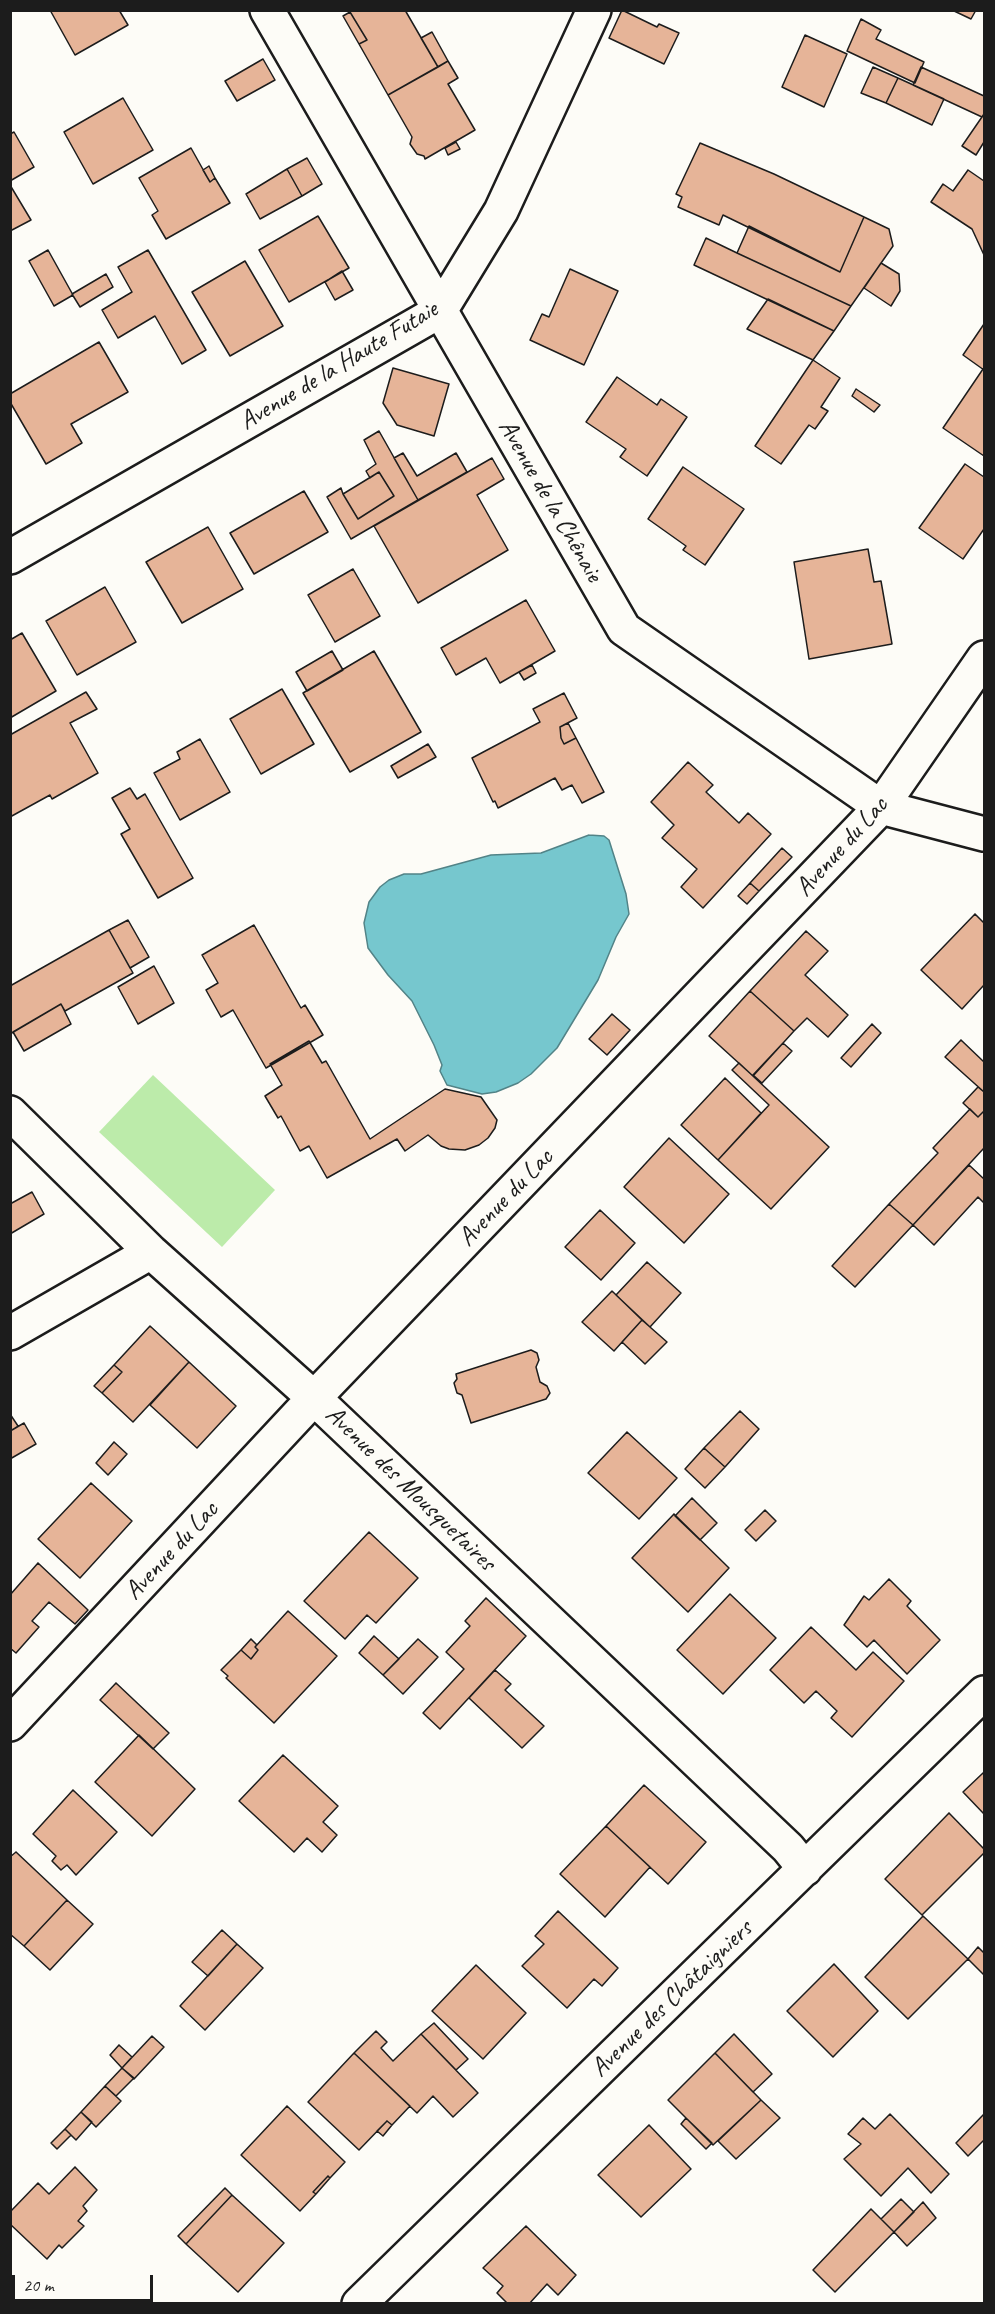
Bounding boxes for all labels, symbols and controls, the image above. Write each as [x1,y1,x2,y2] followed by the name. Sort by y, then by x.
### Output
[234,295,444,437] street label: Avenue de la Haute Futaie
[491,414,609,588] street label: Avenue de la Chênaie
[789,791,895,903] street label: Avenue du Lac
[452,1143,560,1253] street label: Avenue du Lac
[318,1400,502,1578] street label: Avenue des Mousquetaires
[118,1495,226,1607] street label: Avenue du Lac
[585,1914,759,2084] street label: Avenue des Châtaigniers
[15,2263,156,2301] scale bar
[23,2274,54,2296] text: 20 m

